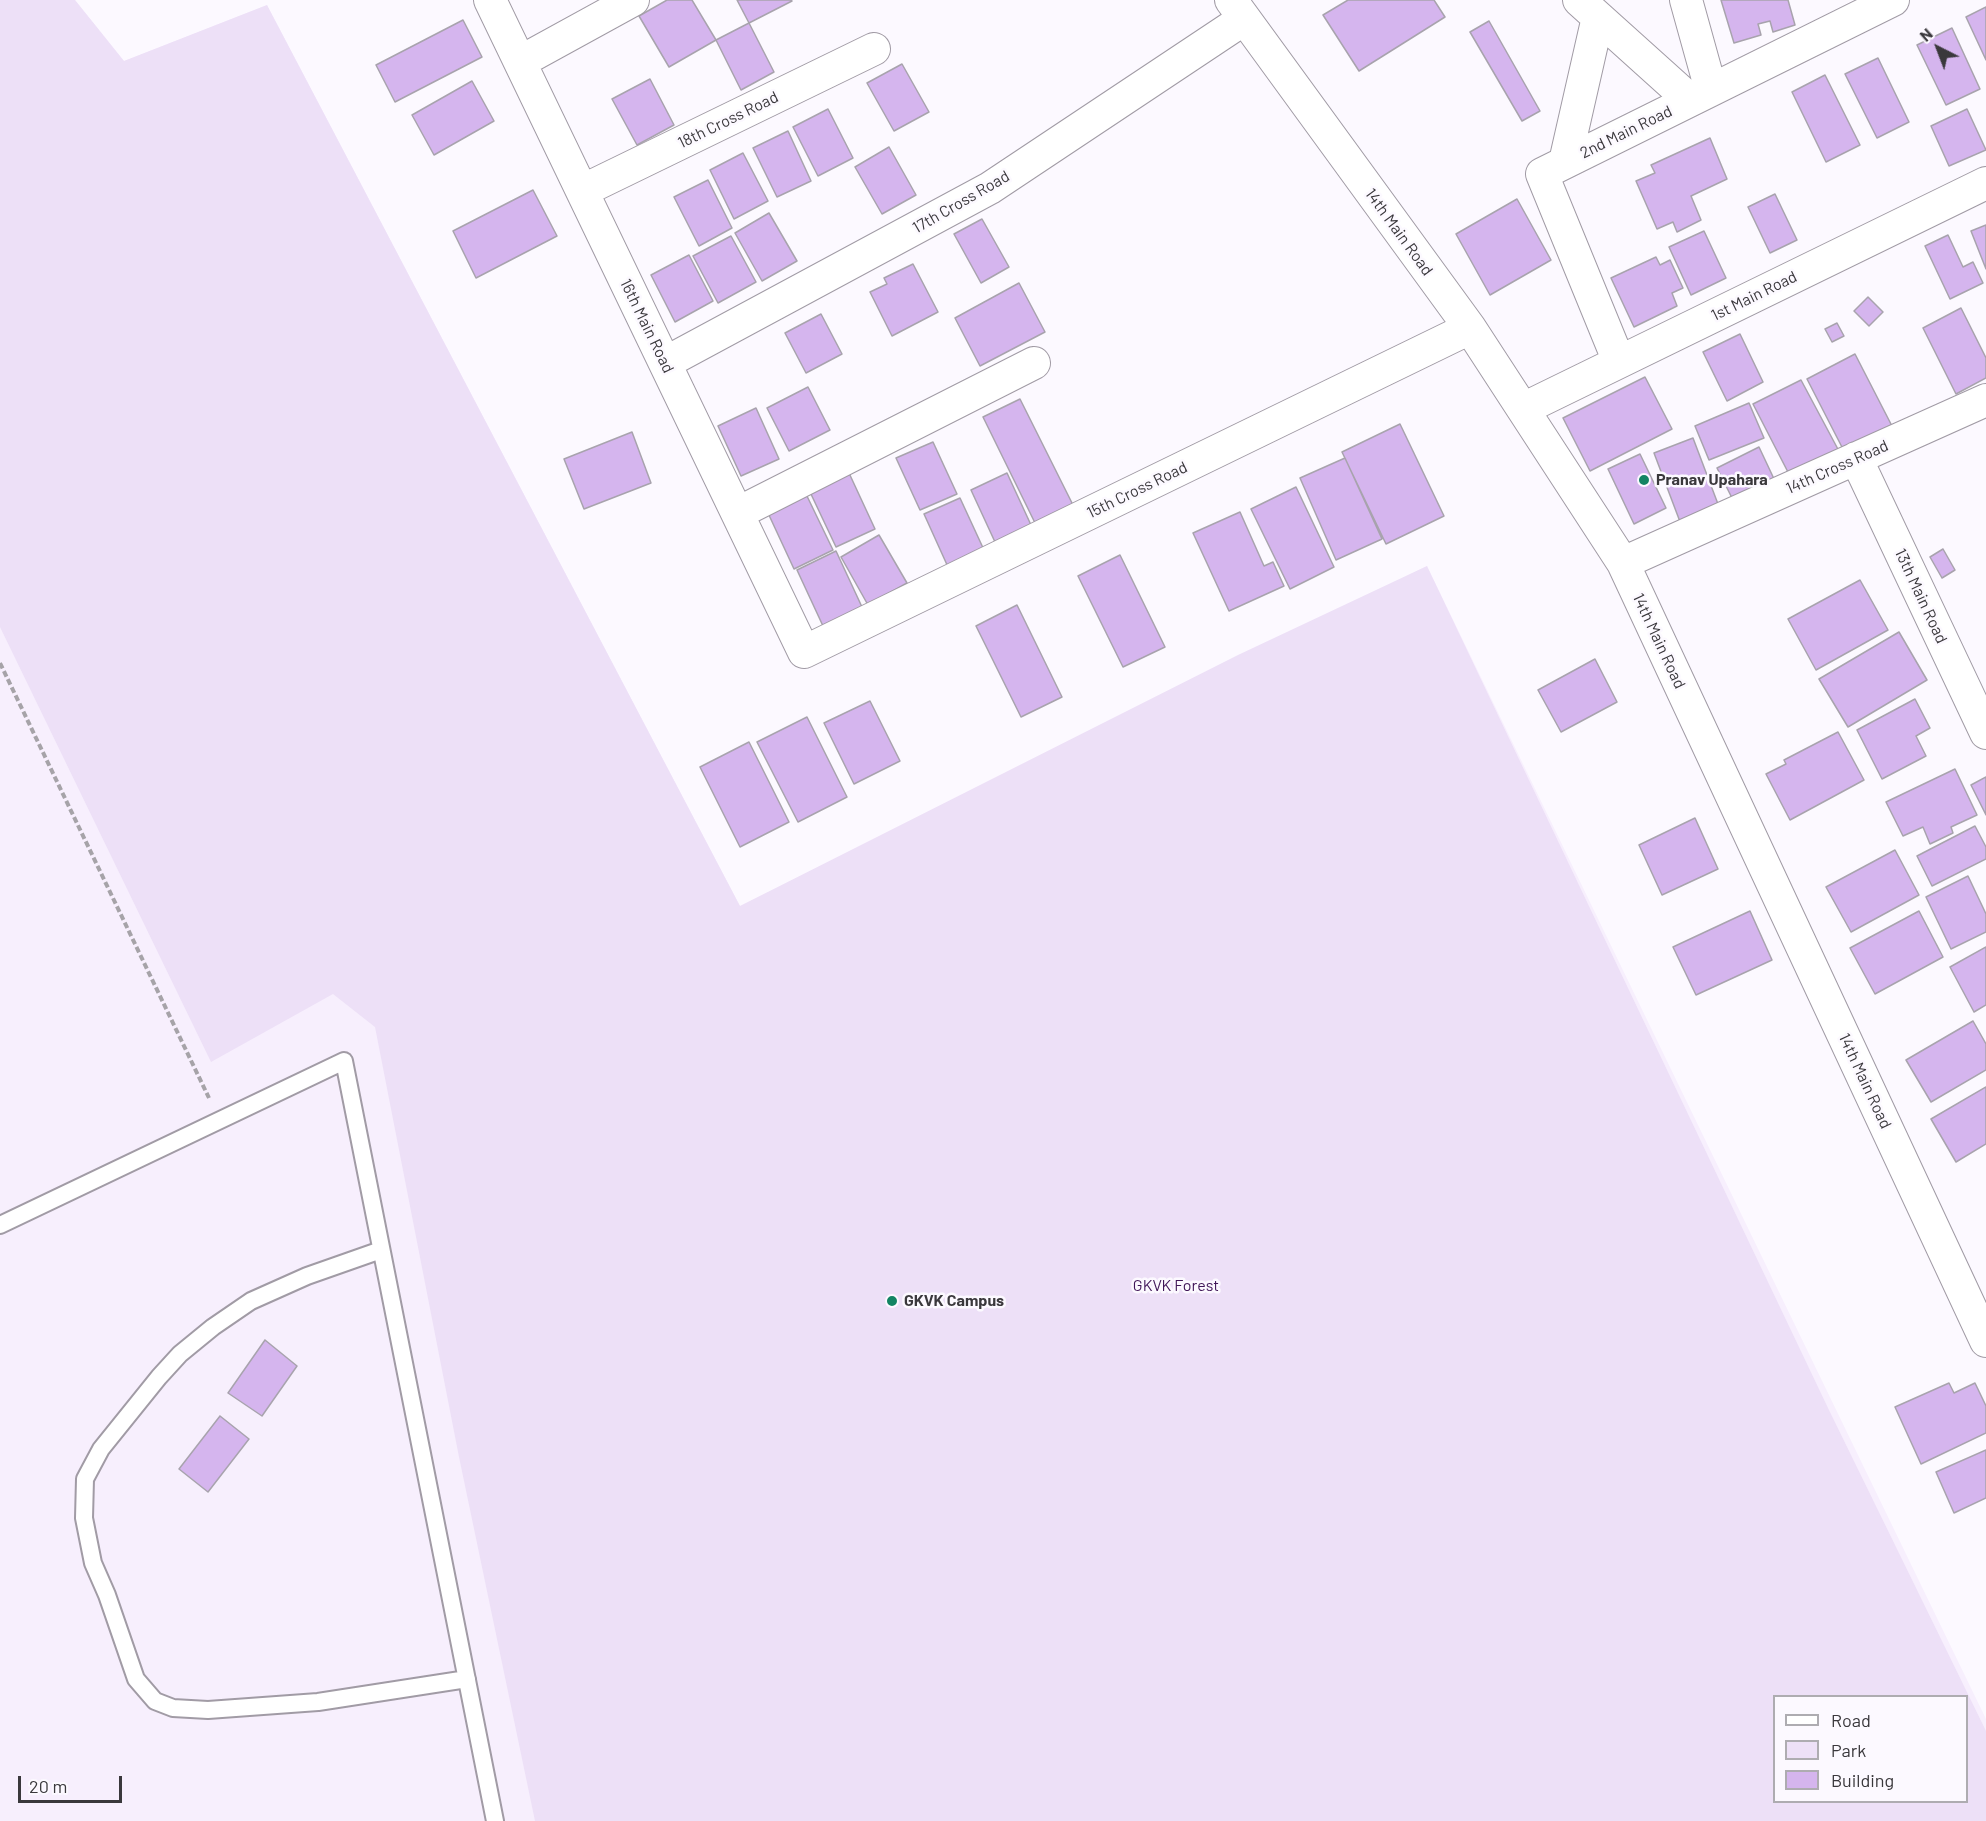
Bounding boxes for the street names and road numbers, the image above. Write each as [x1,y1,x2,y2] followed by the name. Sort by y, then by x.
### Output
[675,87,781,153] street label: 18th Cross Road
[1577,101,1675,163] street label: 2nd Main Road
[909,167,1013,237] street label: 17th Cross Road
[1361,185,1437,279] street label: 14th Main Road
[1708,267,1800,325] street label: 1st Main Road
[616,276,678,376] street label: 16th Main Road
[1783,436,1891,498] street label: 14th Cross Road
[1084,457,1190,523] street label: 15th Cross Road
[1891,546,1951,646] street label: 13th Main Road
[1629,590,1689,692] street label: 14th Main Road
[1835,1030,1895,1132] street label: 14th Main Road

